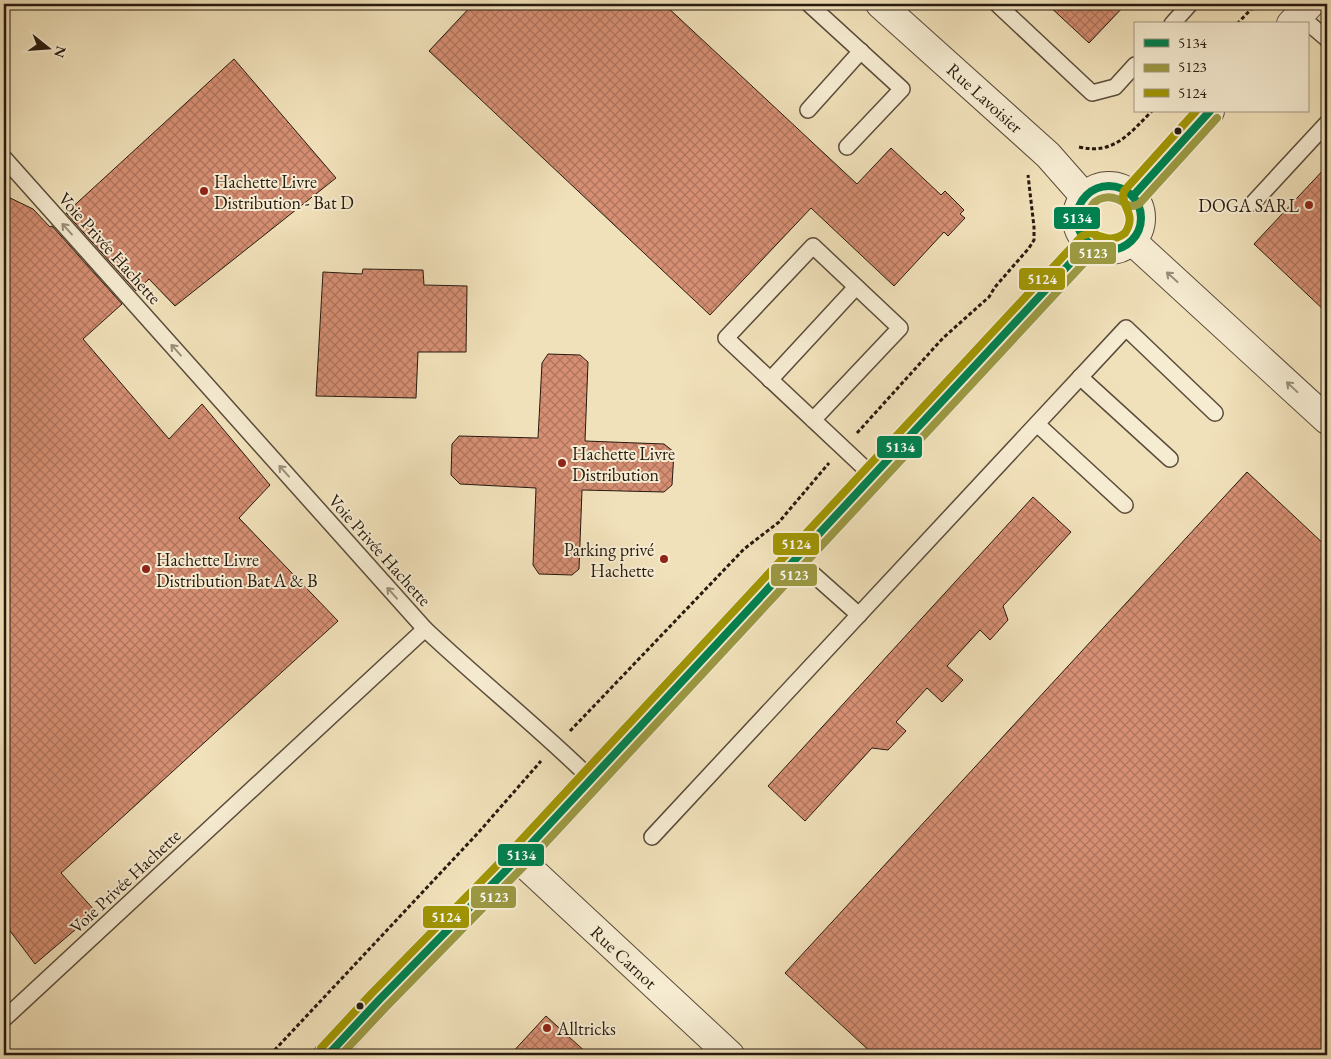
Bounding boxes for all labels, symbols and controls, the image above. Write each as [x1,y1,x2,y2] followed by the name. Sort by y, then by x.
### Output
[22,22,72,72] north arrow
[1134,22,1308,112] legend
[1178,33,1208,52] text: 5134
[50,44,71,60] text: N
[1178,57,1207,76] text: 5123
[942,58,1028,138] street label: Rue Lavoisier
[1178,83,1208,102] text: 5124
[1173,126,1183,136] unlabelled marker
[214,170,354,214] place label: Hachette Livre Distribution - Bat D
[198,185,210,197] marker: Hachette Livre Distribution - Bat D
[54,187,166,309] street label: Voie Privée Hachette
[1198,194,1299,217] place label: DOGA SARL
[1303,199,1315,211] marker: DOGA SARL
[1053,206,1101,230] line badge: 5134
[1062,209,1092,227] text: 5134
[61,223,73,236] one-way arrow
[1069,241,1117,265] line badge: 5123
[1078,244,1108,262] text: 5123
[1018,267,1066,291] line badge: 5124
[1027,270,1057,288] text: 5124
[1166,271,1179,283] one-way arrow
[170,344,181,357] one-way arrow
[1285,381,1298,393] one-way arrow
[876,435,923,459] line badge: 5134
[885,438,915,456] text: 5134
[572,442,675,486] place label: Hachette Livre Distribution
[556,457,568,469] marker: Hachette Livre Distribution
[278,465,290,478] one-way arrow
[324,489,436,611] street label: Voie Privée Hachette
[772,532,820,556] line badge: 5124
[781,535,811,553] text: 5124
[564,538,654,582] place label: Parking privé Hachette
[156,548,318,592] place label: Hachette Livre Distribution Bat A & B
[658,553,670,565] marker: Parking privé Hachette
[140,563,152,575] marker: Hachette Livre Distribution Bat A & B
[770,563,818,587] line badge: 5123
[779,566,809,584] text: 5123
[387,586,398,599] one-way arrow
[65,824,185,938] street label: Voie Privée Hachette
[497,843,545,867] line badge: 5134
[506,846,536,864] text: 5134
[470,885,517,909] line badge: 5123
[479,888,509,906] text: 5123
[422,905,470,929] line badge: 5124
[431,908,461,926] text: 5124
[586,920,662,994] street label: Rue Carnot
[355,1001,365,1011] unlabelled marker
[556,1017,616,1040] place label: Alltricks
[541,1022,553,1034] marker: Alltricks

